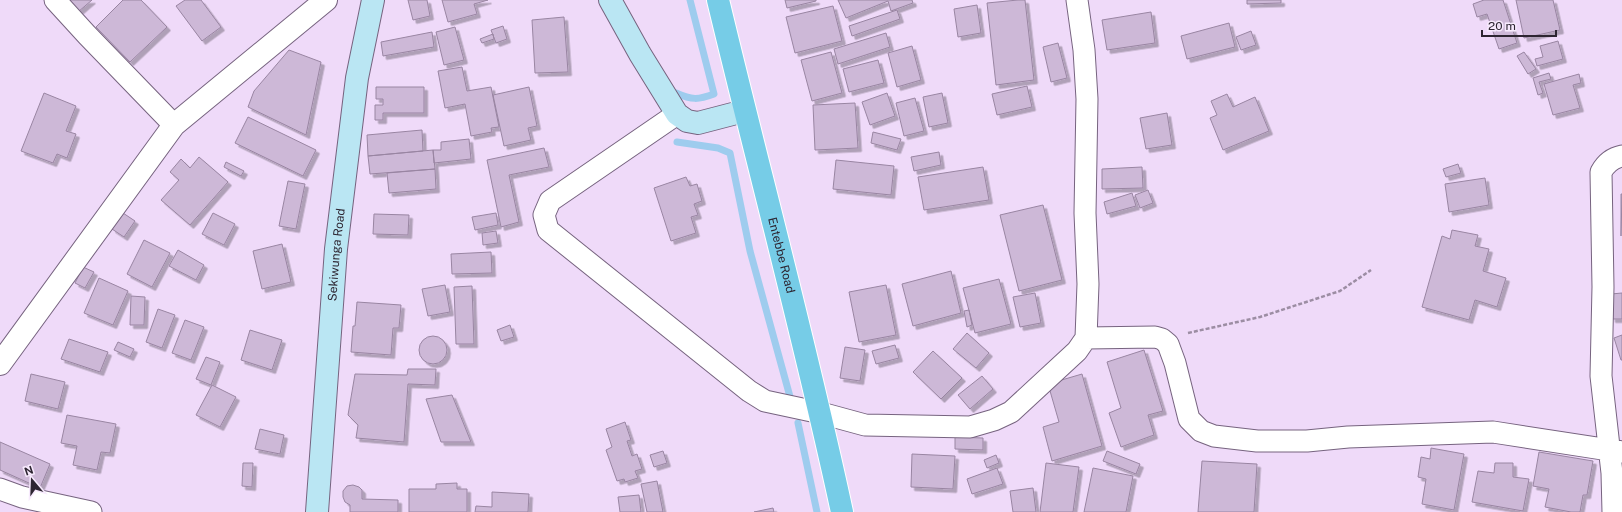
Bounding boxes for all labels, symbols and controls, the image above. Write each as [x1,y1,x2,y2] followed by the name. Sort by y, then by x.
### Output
[1482,12,1556,38] scale bar
[1488,19,1516,33] text: 20 m
[325,208,348,302] street label: Sekiwunga Road
[765,216,798,295] street label: Entebbe Road
[12,460,52,500] north arrow
[23,463,35,478] text: N

